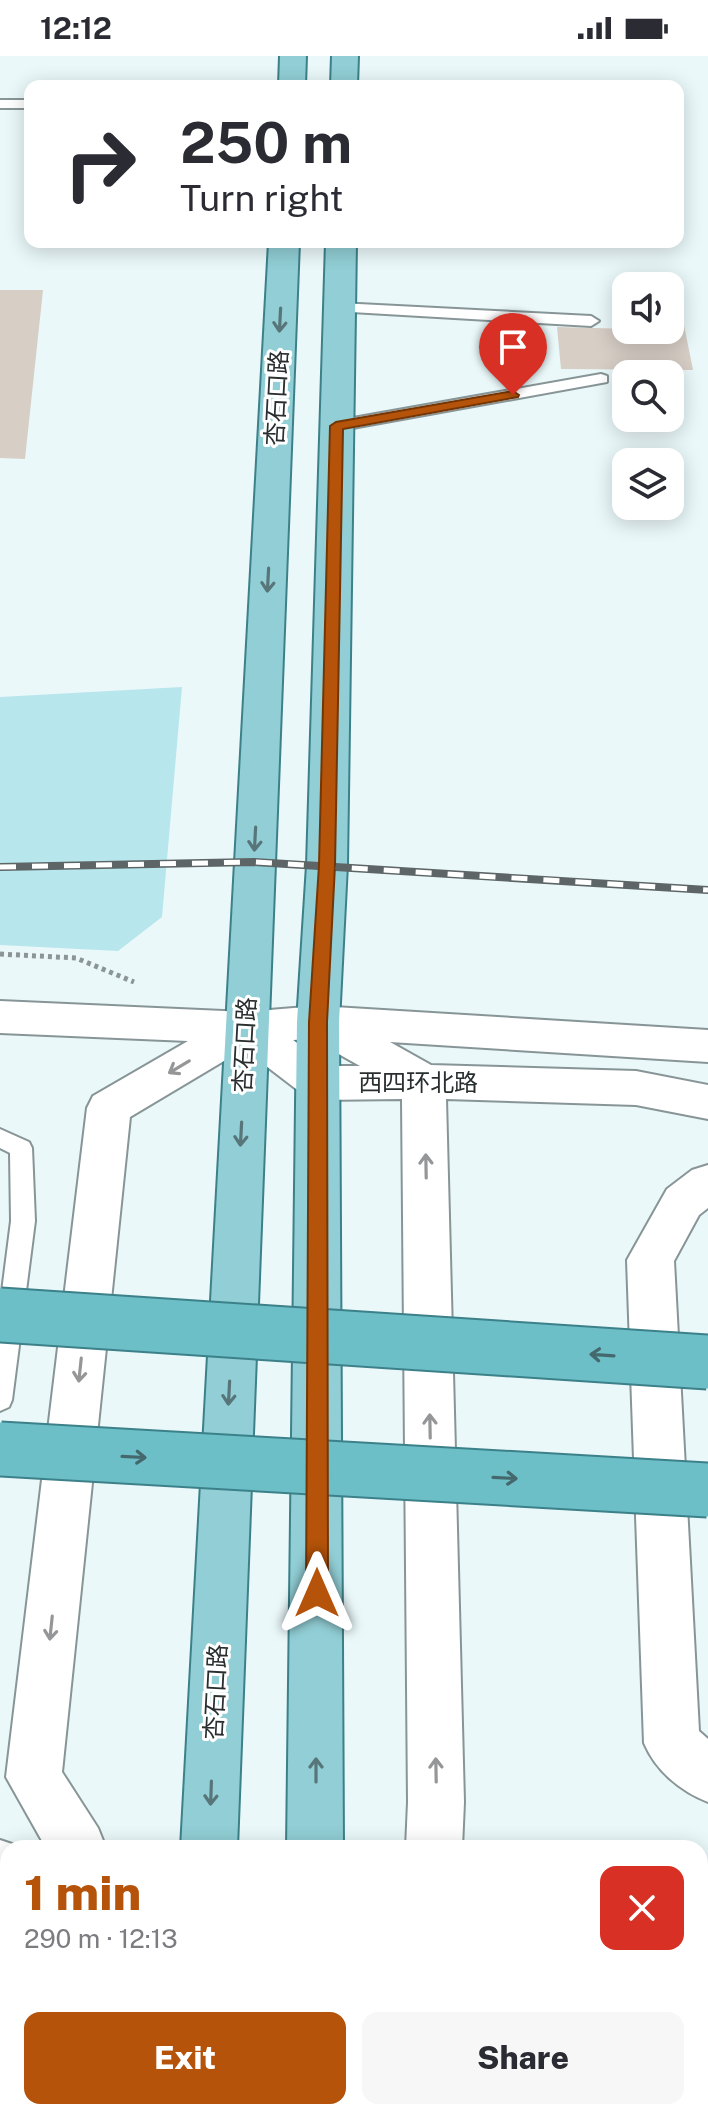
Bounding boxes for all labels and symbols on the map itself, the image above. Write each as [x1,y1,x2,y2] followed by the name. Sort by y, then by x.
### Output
[273,306,288,333] one-way arrow
[479,313,547,395] pin
[260,349,292,447] street label: 杏石口路
[260,566,275,593] one-way arrow
[247,825,262,852] one-way arrow
[228,996,260,1094] street label: 杏石口路
[168,1059,191,1075] one-way arrow
[358,1068,478,1096] street label: 西四环北路
[234,1120,249,1147] one-way arrow
[418,1153,434,1180] one-way arrow
[589,1347,616,1362] one-way arrow
[72,1357,87,1382] one-way arrow
[222,1379,237,1406] one-way arrow
[422,1413,438,1440] one-way arrow
[120,1449,147,1464] one-way arrow
[491,1471,518,1486] one-way arrow
[275,1551,359,1635] position arrow
[44,1614,59,1641] one-way arrow
[199,1643,231,1741] street label: 杏石口路
[308,1757,324,1784] one-way arrow
[428,1757,444,1784] one-way arrow
[204,1779,219,1806] one-way arrow

